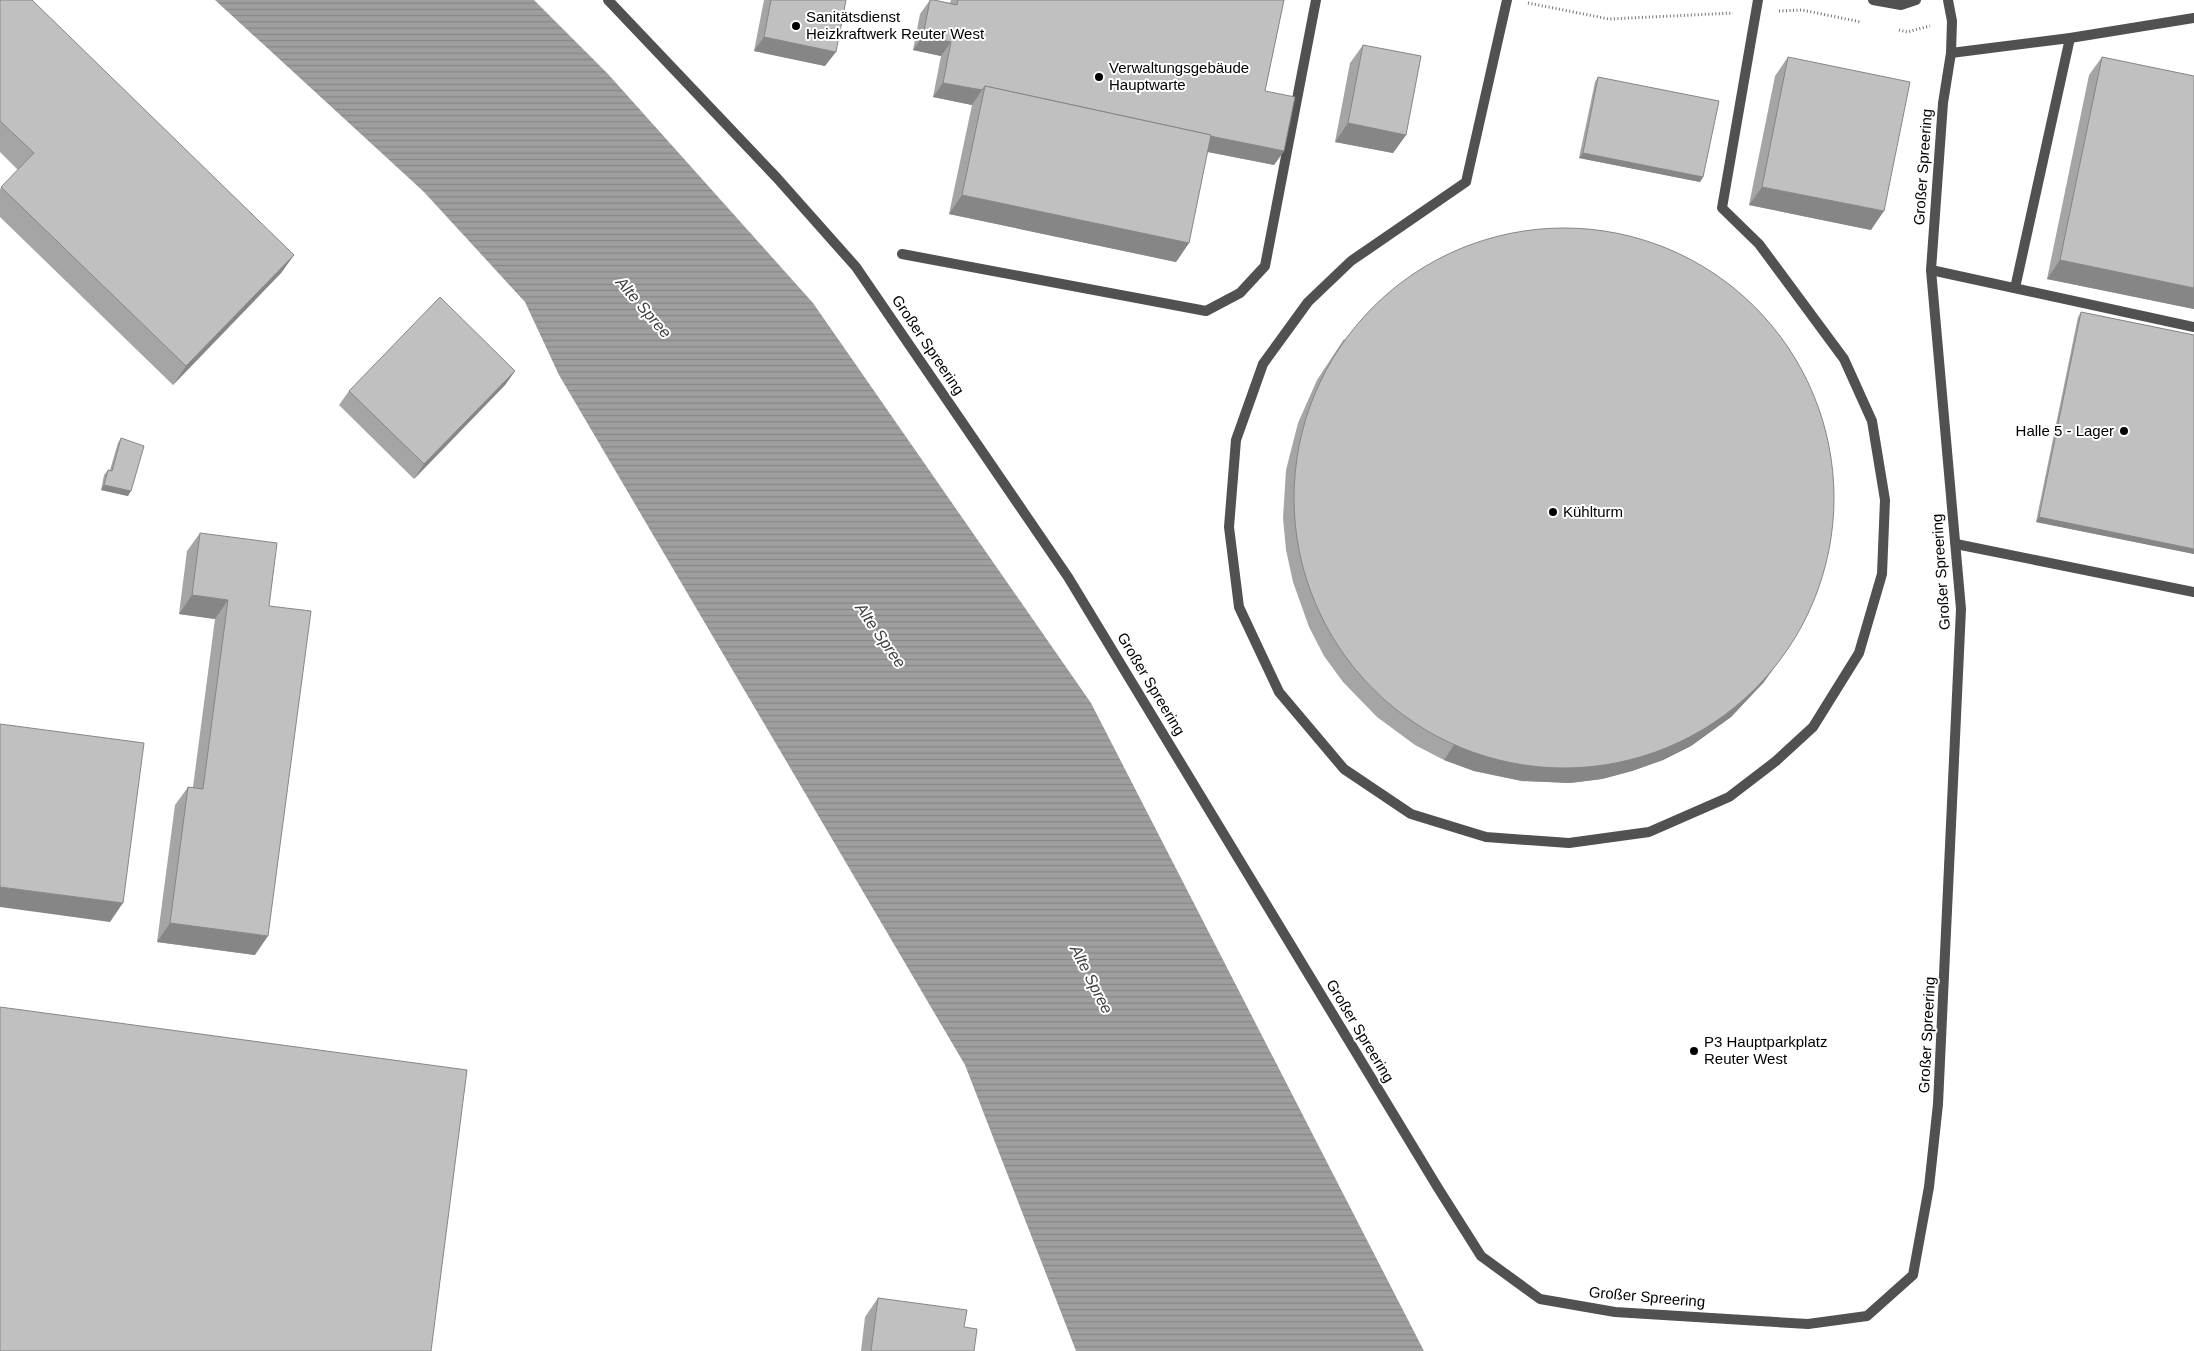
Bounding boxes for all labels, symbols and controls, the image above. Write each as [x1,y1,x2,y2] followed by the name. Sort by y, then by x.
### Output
[806,8,985,42] place label: Sanitätsdienst Heizkraftwerk Reuter West
[790,20,802,32] marker: Sanitätsdienst Heizkraftwerk Reuter West
[1109,59,1249,93] place label: Verwaltungsgebäude Hauptwarte
[1093,71,1105,83] marker: Verwaltungsgebäude Hauptwarte
[1910,108,1935,226] street label: Großer Spreering
[612,273,675,341] water label: Alte Spree
[889,292,968,398] street label: Großer Spreering
[2016,422,2114,439] place label: Halle 5 - Lager
[2118,425,2130,437] marker: Halle 5 - Lager
[1563,503,1623,520] place label: Kühlturm
[1547,506,1559,518] marker: Kühlturm
[1928,513,1953,631] street label: Großer Spreering
[852,599,909,671] water label: Alte Spree
[1114,629,1189,738] street label: Großer Spreering
[1067,941,1116,1016] water label: Alte Spree
[1323,976,1398,1085] street label: Großer Spreering
[1915,976,1938,1094] street label: Großer Spreering
[1704,1033,1827,1067] place label: P3 Hauptparkplatz Reuter West
[1688,1045,1700,1057] marker: P3 Hauptparkplatz Reuter West
[1588,1283,1706,1310] street label: Großer Spreering

